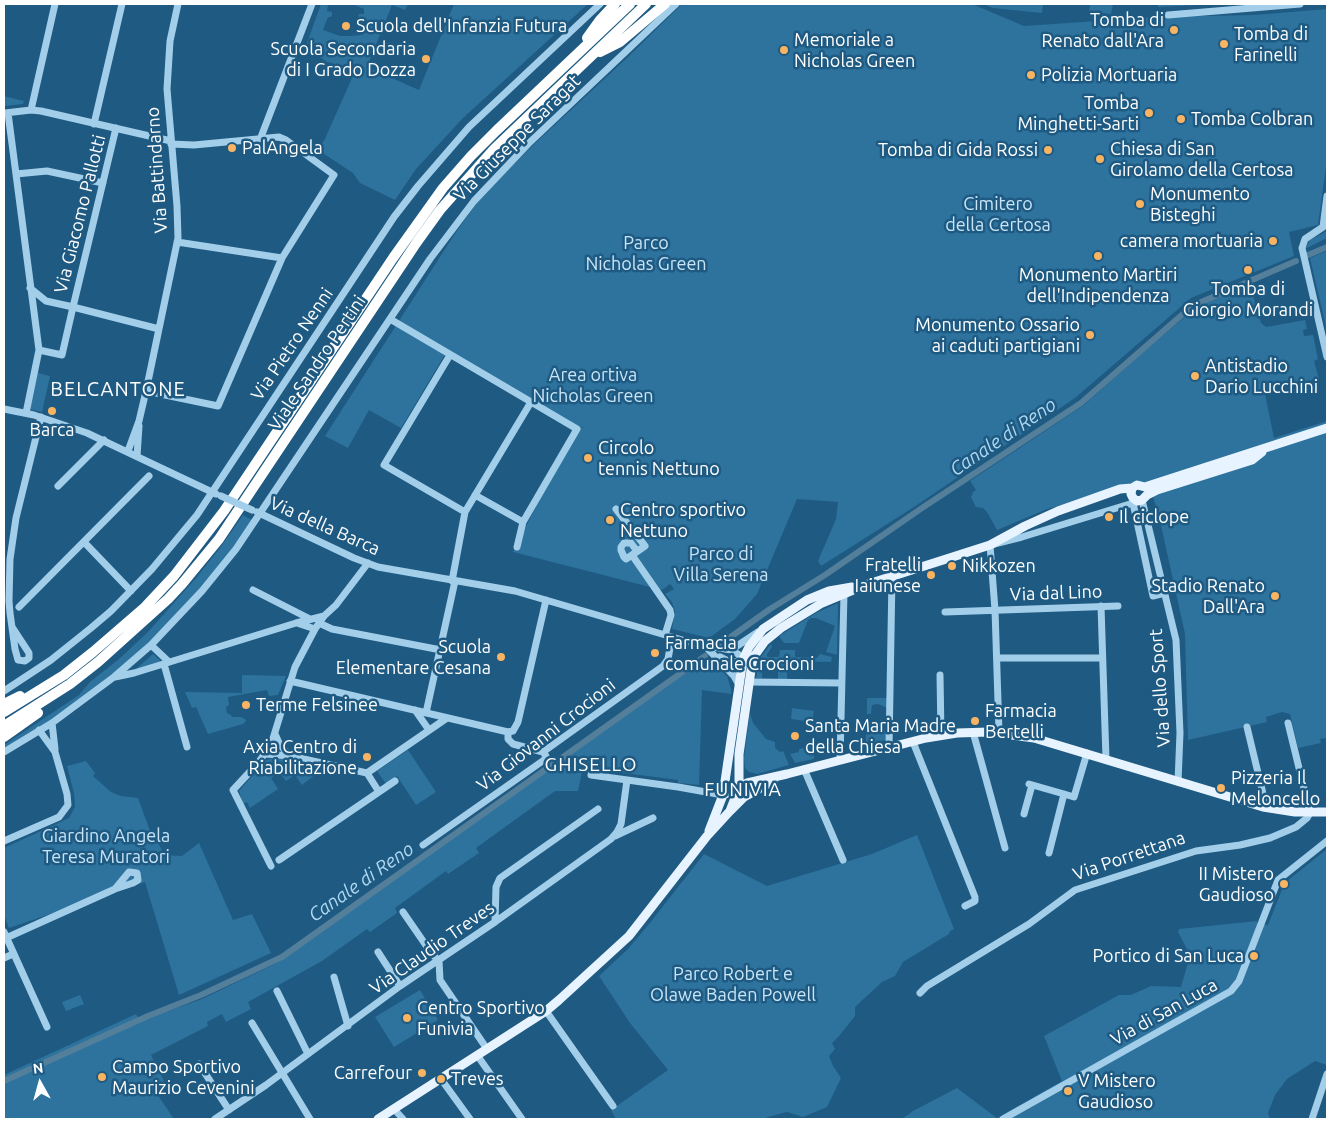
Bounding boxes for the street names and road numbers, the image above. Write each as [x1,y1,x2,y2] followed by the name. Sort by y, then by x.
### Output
[449,70,585,206] street label: Via Giuseppe Saragat
[142,106,172,234] street label: Via Battindarno
[50,132,110,296] street label: Via Giacomo Pallotti
[246,284,338,404] street label: Via Pietro Nenni
[264,291,370,435] street label: Viale Sandro Pertini
[267,492,383,560] street label: Via della Barca
[1009,581,1103,605] street label: Via dal Lino
[1145,628,1175,748] street label: Via dello Sport
[472,674,620,796] street label: Via Giovanni Crocioni
[1070,827,1188,885] street label: Via Porrettana
[365,897,499,999] street label: Via Claudio Treves
[1107,974,1221,1050] street label: Via di San Luca

